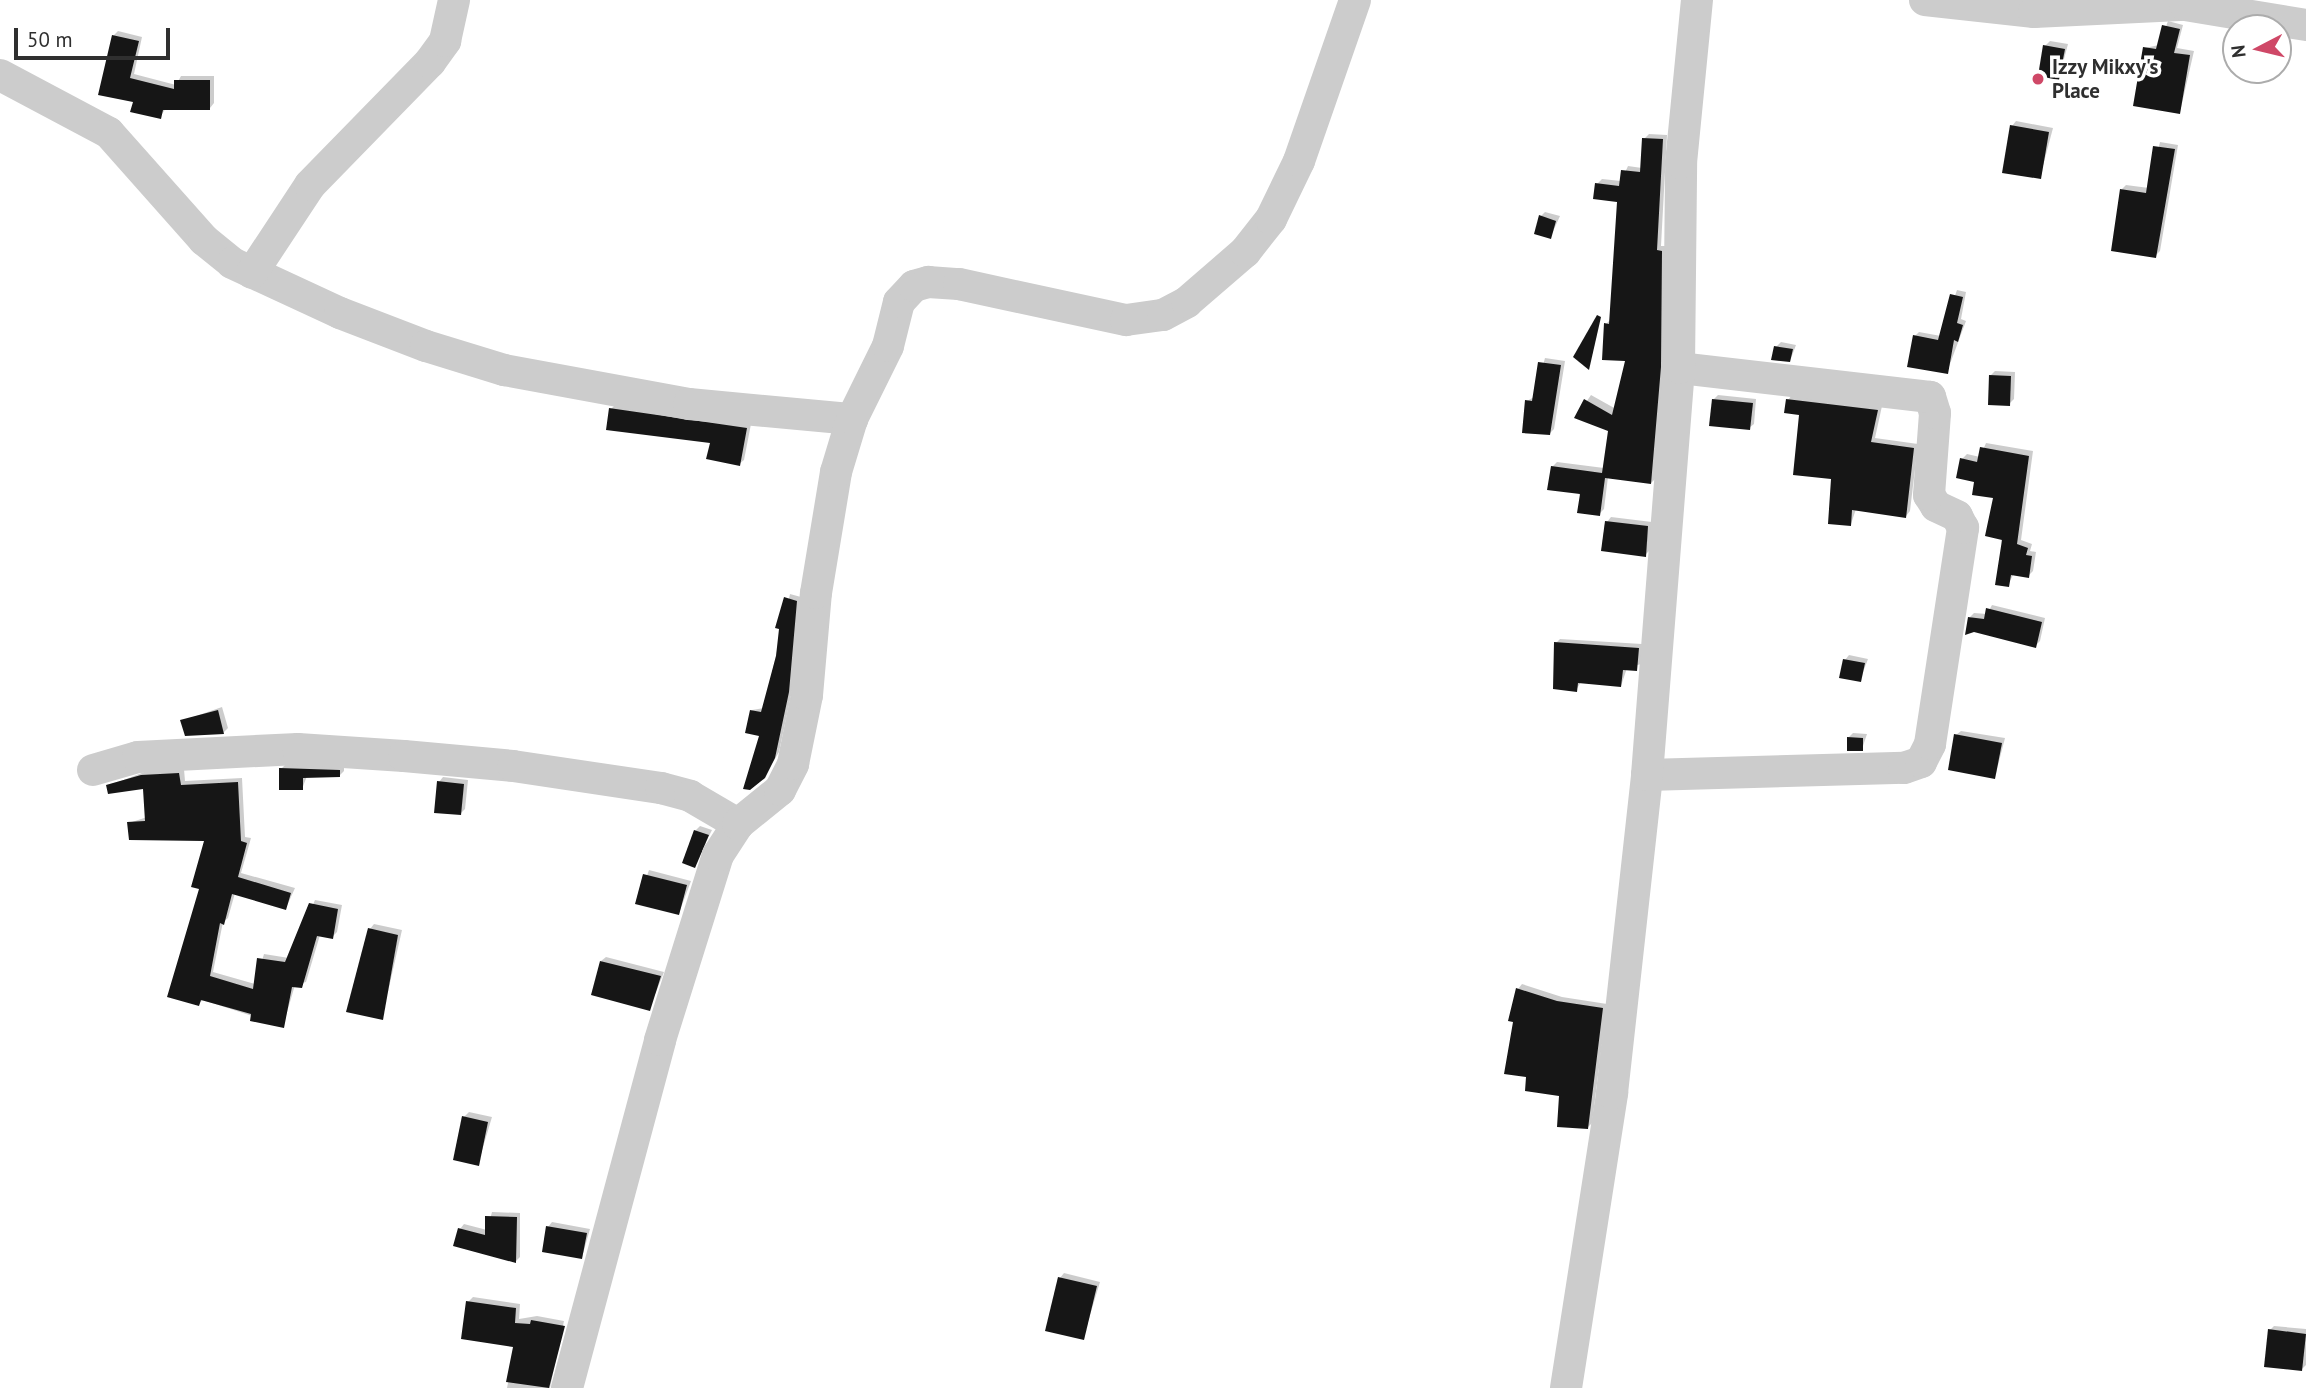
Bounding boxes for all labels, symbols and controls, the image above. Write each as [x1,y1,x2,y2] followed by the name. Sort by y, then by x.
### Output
[18,14,173,58] scale bar
[2222,14,2292,84] north arrow
[27,26,73,53] text: 50 m
[2225,44,2251,59] text: N
[2052,54,2159,104] place label: Izzy Mikxy's Place
[2030,71,2046,87] marker: Izzy Mikxy's Place

